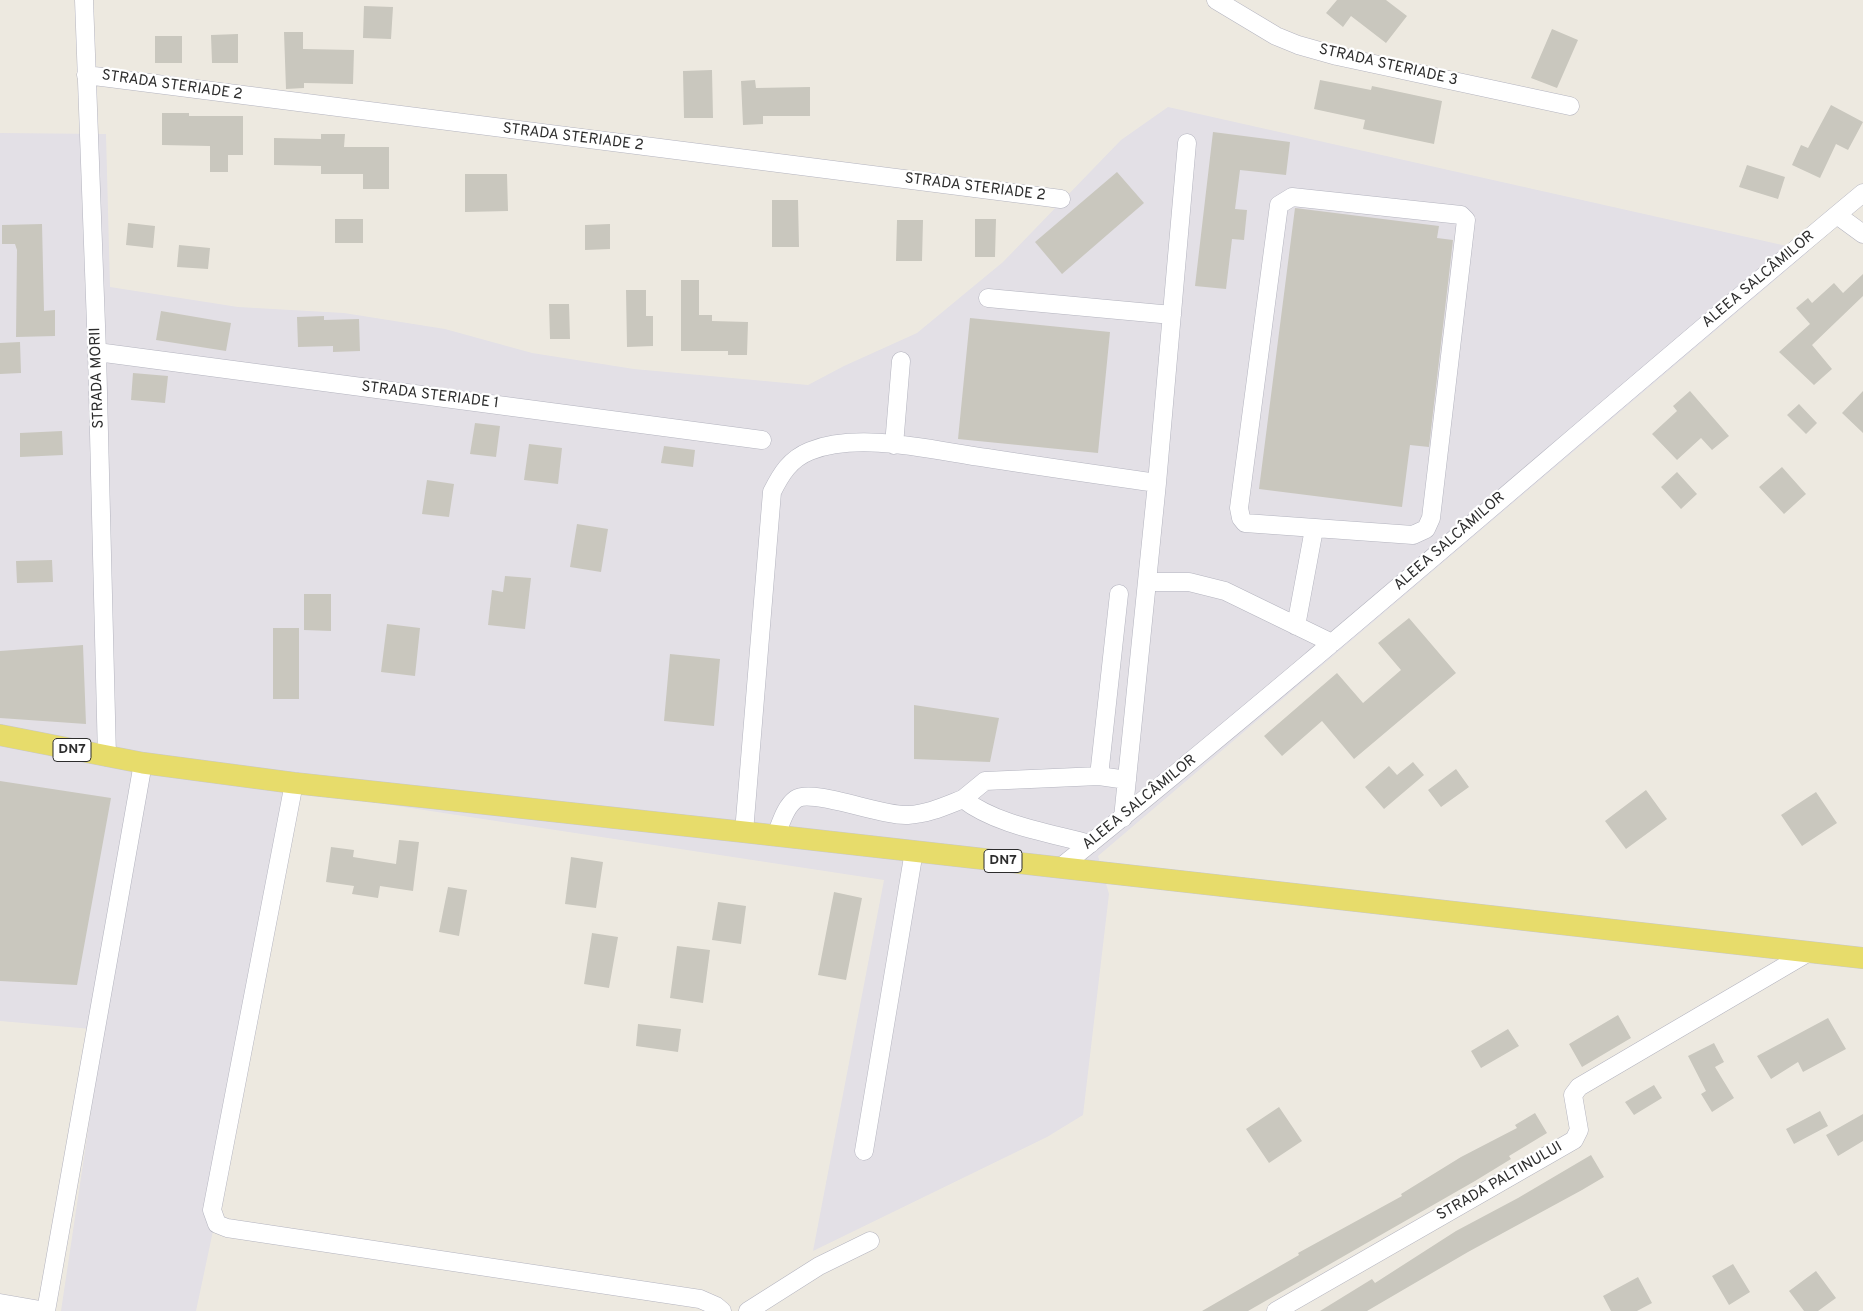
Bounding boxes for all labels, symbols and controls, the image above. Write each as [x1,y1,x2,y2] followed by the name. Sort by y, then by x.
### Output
[1317,41,1459,91] street label: STRADA STERIADE 3
[100,67,244,105] street label: STRADA STERIADE 2
[501,120,645,156] street label: STRADA STERIADE 2
[903,170,1047,206] street label: STRADA STERIADE 2
[1699,228,1819,332] street label: ALEEA SALCÂMILOR
[87,327,109,429] street label: STRADA MORII
[360,379,500,413] street label: STRADA STERIADE 1
[1391,489,1509,595] street label: ALEEA SALCÂMILOR
[53,738,91,762] road number: DN7
[1079,752,1201,854] street label: ALEEA SALCÂMILOR
[984,849,1022,872] road number: DN7
[1434,1139,1566,1225] street label: STRADA PALTINULUI

